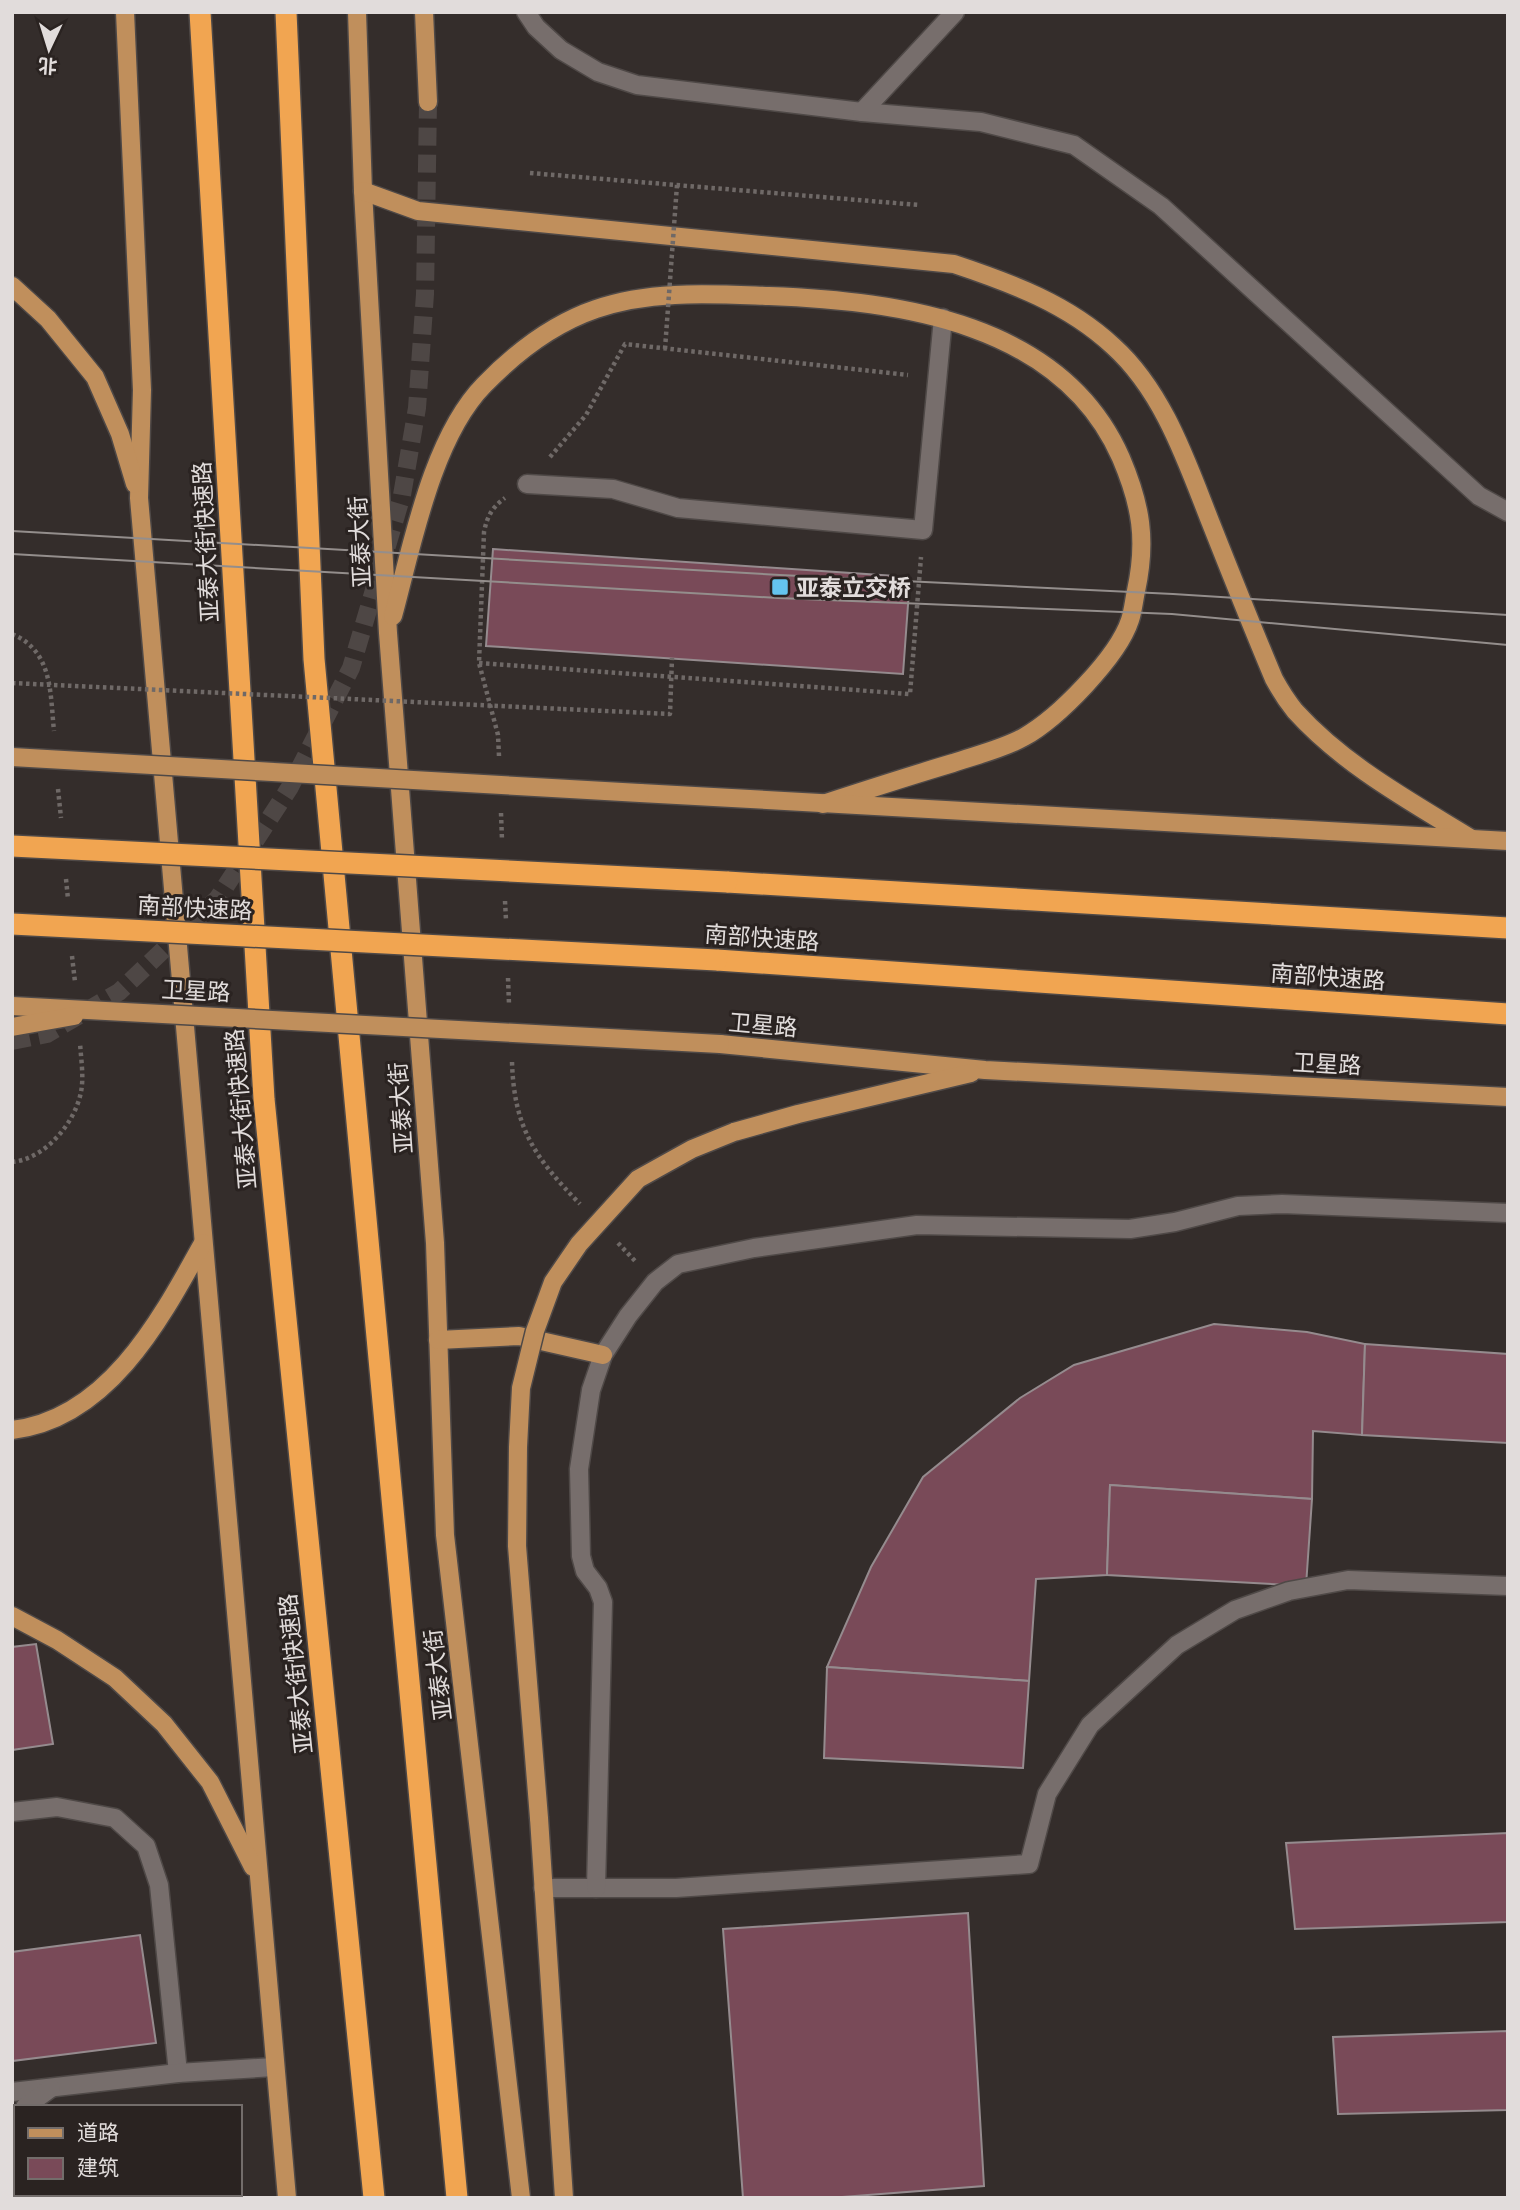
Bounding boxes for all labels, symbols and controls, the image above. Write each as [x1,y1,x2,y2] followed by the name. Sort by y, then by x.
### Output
[14,14,84,84] north arrow
[37,52,58,80] text: 北
[185,461,225,623] street label: 亚泰大街快速路
[341,495,377,589] street label: 亚泰大街
[796,571,911,603] place label: 亚泰立交桥
[770,577,790,597] marker: 亚泰立交桥
[137,888,253,926] street label: 南部快速路
[704,917,820,957] street label: 南部快速路
[1270,956,1386,996] street label: 南部快速路
[161,972,231,1008] street label: 卫星路
[727,1005,799,1043] street label: 卫星路
[217,1027,263,1191] street label: 亚泰大街快速路
[1292,1045,1362,1081] street label: 卫星路
[381,1061,419,1155] street label: 亚泰大街
[271,1592,319,1756] street label: 亚泰大街快速路
[416,1627,458,1723] street label: 亚泰大街
[14,2105,242,2196] legend
[77,2118,119,2146] text: 道路
[77,2153,119,2181] text: 建筑

